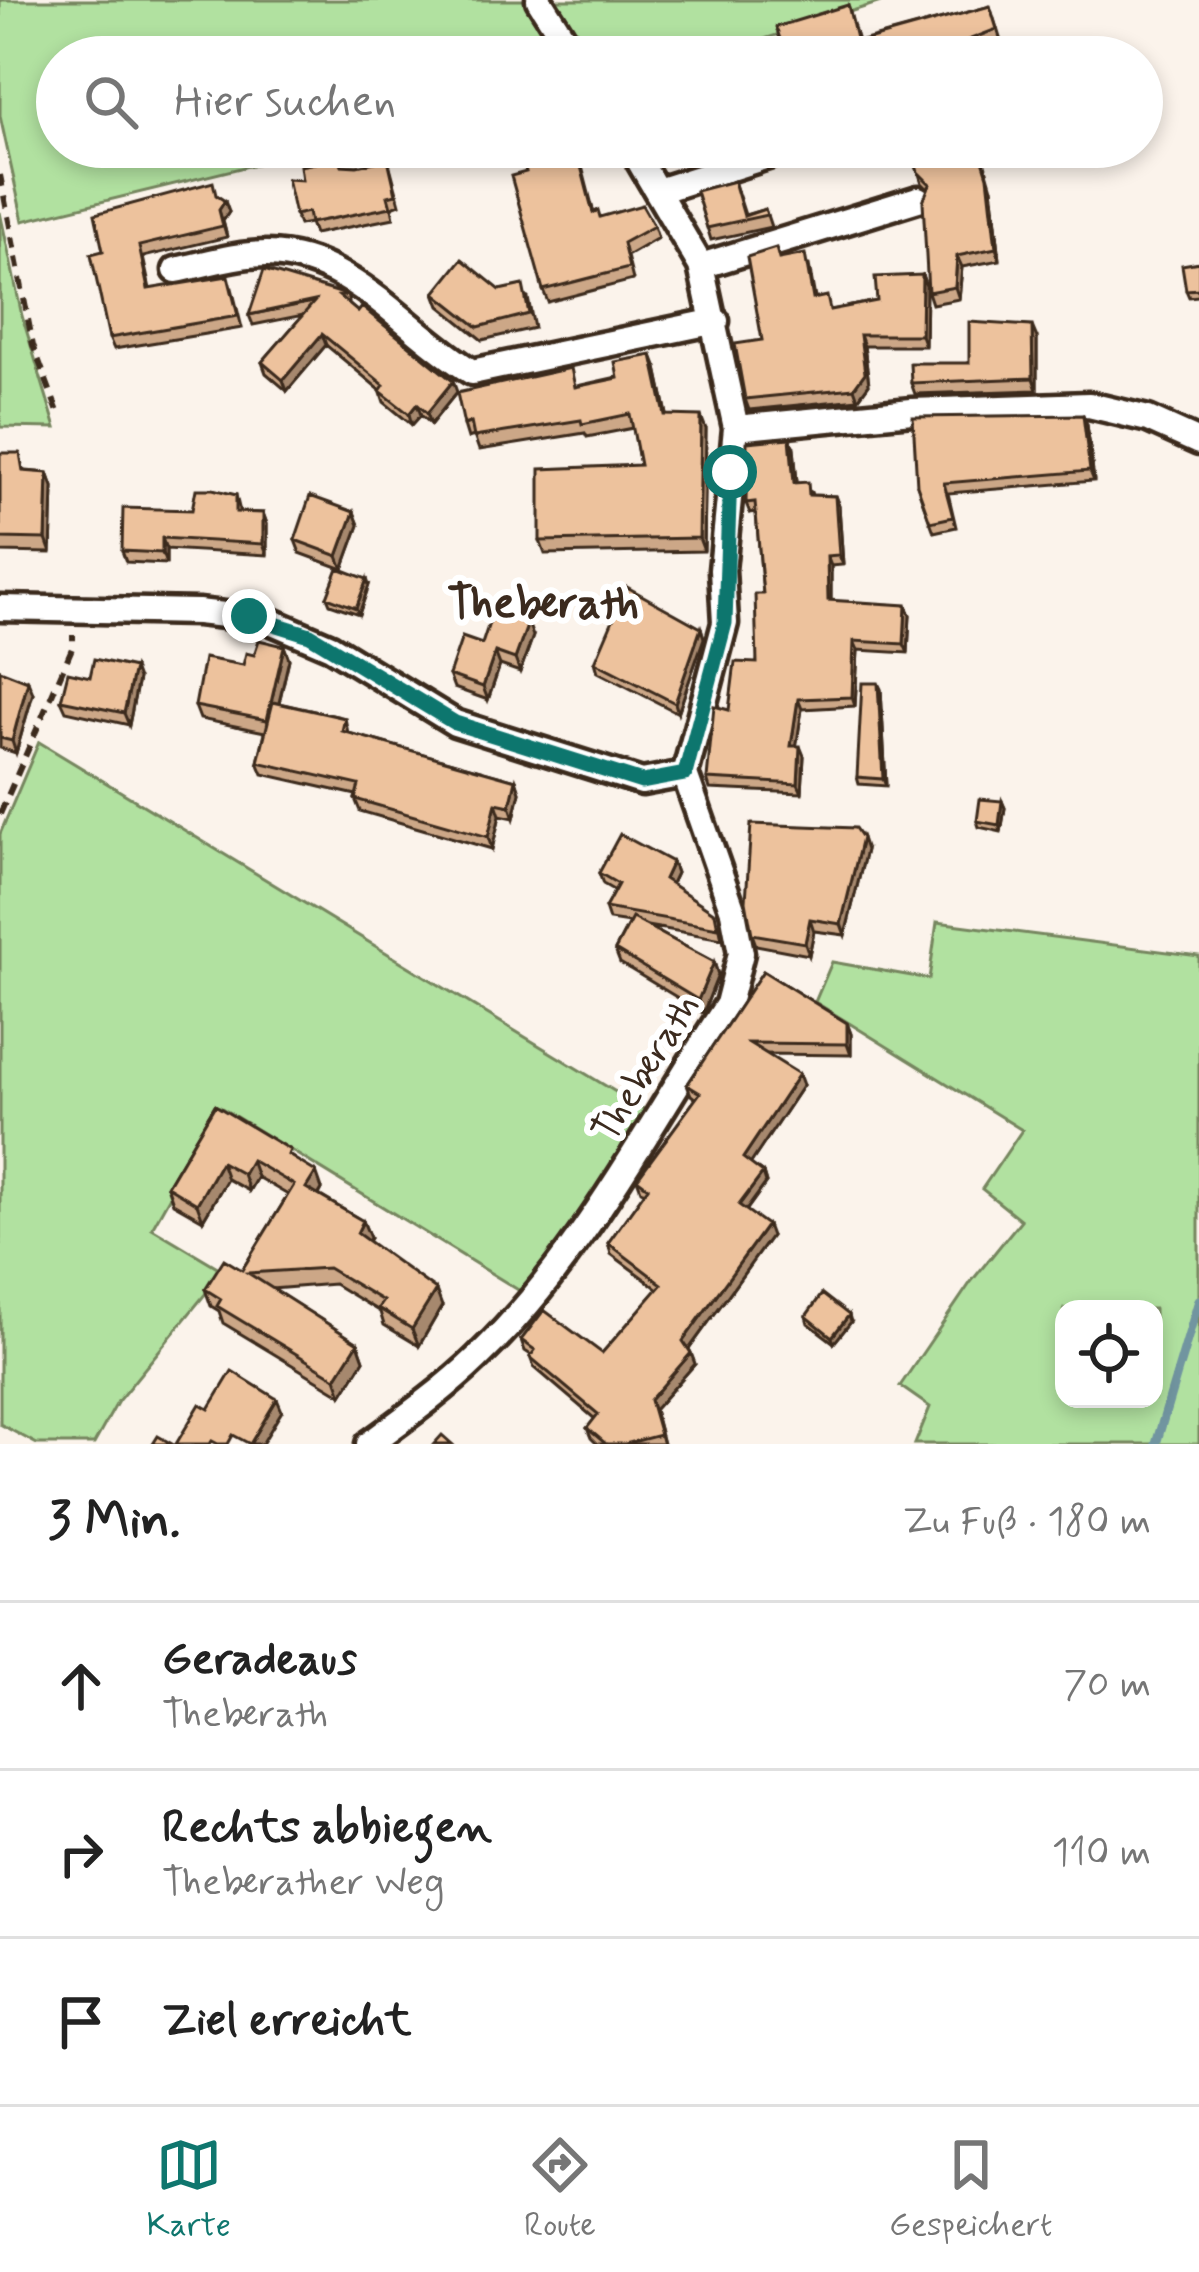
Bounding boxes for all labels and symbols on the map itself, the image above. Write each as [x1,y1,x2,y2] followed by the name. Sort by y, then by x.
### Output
[703,445,757,499] route start
[447,575,639,634] district label: Theberath
[222,589,276,643] route end
[581,985,713,1153] street label: Theberath

